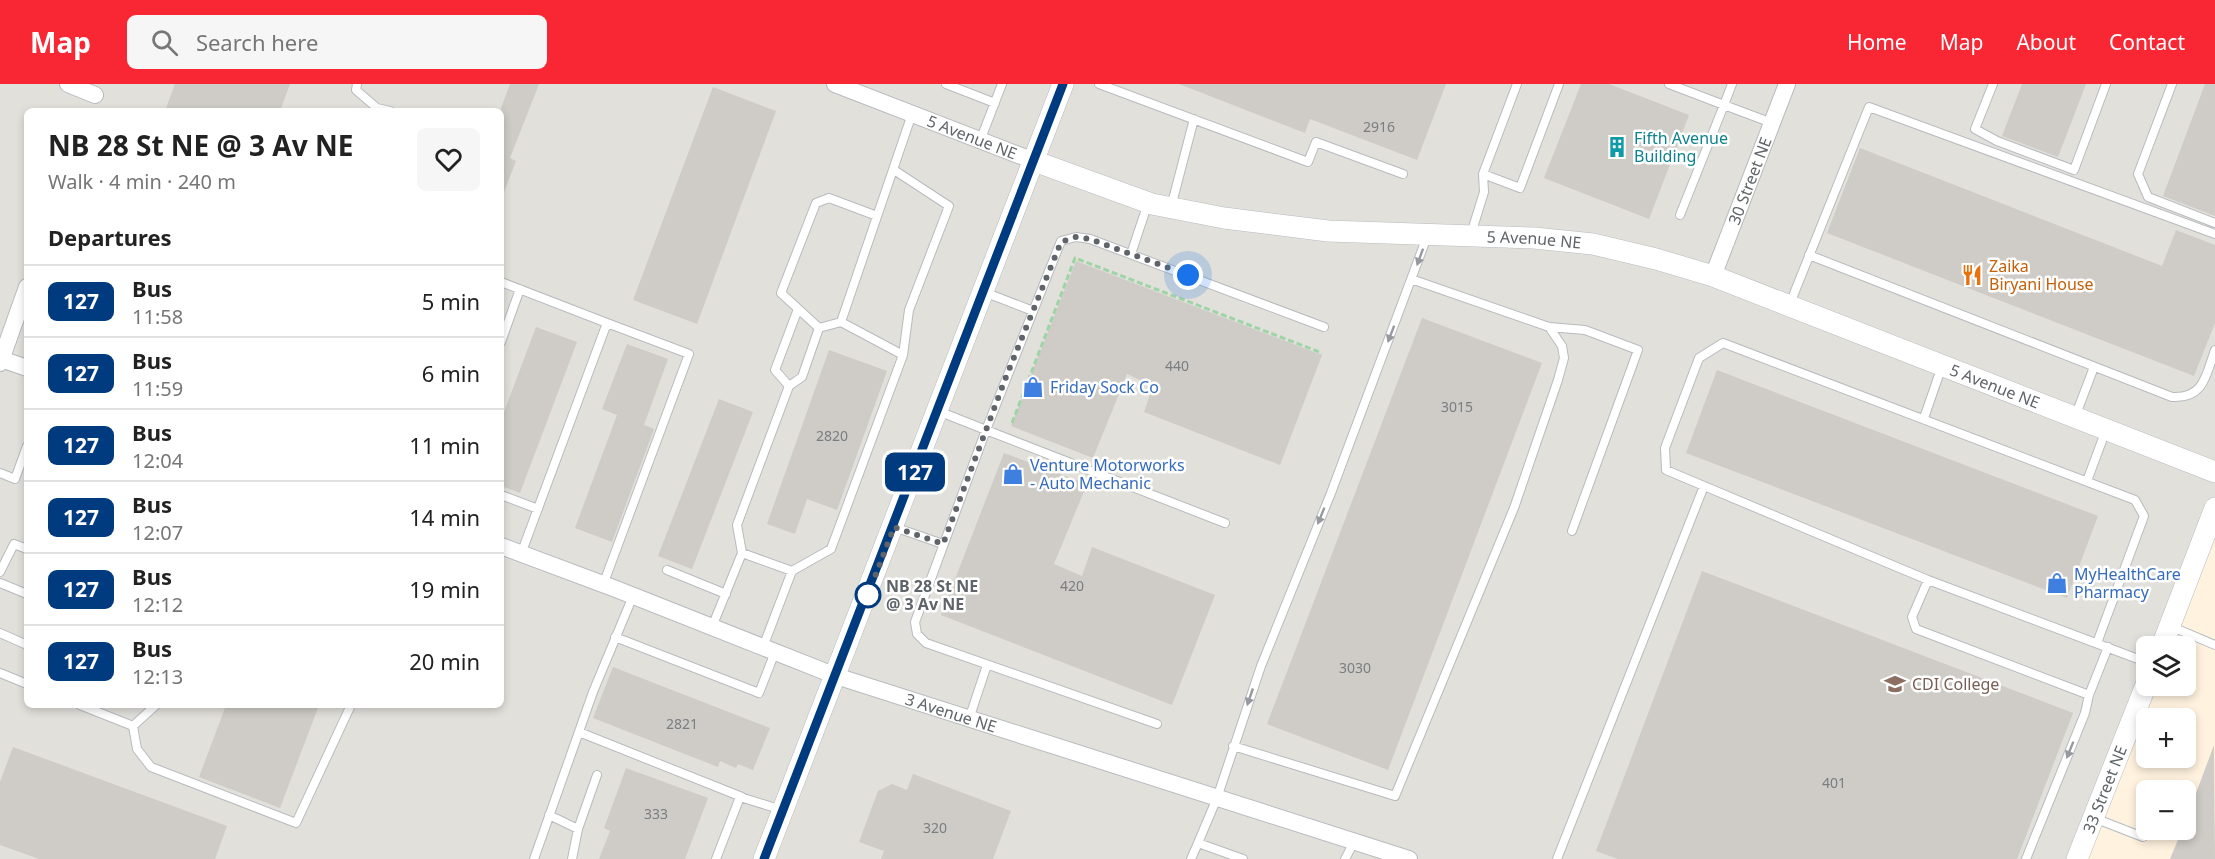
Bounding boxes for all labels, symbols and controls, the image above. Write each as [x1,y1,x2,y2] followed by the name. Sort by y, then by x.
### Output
[127,15,547,69] search box
[30,23,91,61] text: Map
[148,26,181,59] icon: search
[196,27,318,57] text: Search here
[1847,28,1907,56] text: Home
[1940,28,1983,56] text: Map
[2016,28,2076,56] text: About
[2109,28,2185,56] text: Contact
[924,110,1020,164] street label: 5 Avenue NE
[1363,117,1395,136] house number: 2916
[48,126,353,164] text: NB 28 St NE @ 3 Av NE
[1634,127,1728,167] place label: Fifth Avenue Building
[417,128,480,191] button: heart
[1723,134,1777,228] street label: 30 Street NE
[1605,135,1629,159] building icon: Fifth Avenue Building
[48,168,236,195] text: Walk · 4 min · 240 m
[48,222,172,252] text: Departures
[1486,225,1582,254] street label: 5 Avenue NE
[1414,248,1424,266] one-way arrow
[1989,255,2094,295] place label: Zaika Biryani House
[1173,260,1203,290] your location
[1960,263,1984,287] restaurant icon: Zaika Biryani House
[132,273,172,303] text: Bus
[422,286,480,316] text: 5 min
[63,287,99,315] text: 127
[132,303,183,330] text: 11:58
[1386,325,1395,343] one-way arrow
[132,345,172,375] text: Bus
[1165,356,1189,375] house number: 440
[422,358,480,388] text: 6 min
[63,359,99,387] text: 127
[1947,359,2043,414] street label: 5 Avenue NE
[132,375,183,402] text: 11:59
[1021,375,1045,399] shop icon: Friday Sock Co
[1050,376,1159,398] place label: Friday Sock Co
[1441,397,1473,416] house number: 3015
[132,417,172,447] text: Bus
[816,426,848,445] house number: 2820
[409,430,480,460] text: 11 min
[63,431,99,459] text: 127
[132,447,183,474] text: 12:04
[880,452,950,492] line badge: 127
[1030,454,1185,494] place label: Venture Motorworks - Auto Mechanic
[897,458,933,486] text: 127
[1001,462,1025,486] shop icon: Venture Motorworks - Auto Mechanic
[132,489,172,519] text: Bus
[409,502,480,532] text: 14 min
[63,503,99,531] text: 127
[1316,507,1325,525] one-way arrow
[132,519,183,546] text: 12:07
[132,561,172,591] text: Bus
[2074,563,2181,603] place label: MyHealthCare Pharmacy
[2045,571,2069,595] shop icon: MyHealthCare Pharmacy
[409,574,480,604] text: 19 min
[63,575,99,603] text: 127
[886,575,978,615] place label: NB 28 St NE @ 3 Av NE
[1060,576,1084,595] house number: 420
[855,582,881,608] marker: NB 28 St NE @ 3 Av NE
[132,591,183,618] text: 12:12
[132,633,172,663] text: Bus
[2136,636,2196,840] map controls
[2136,636,2196,696] button: layers
[409,646,480,676] text: 20 min
[63,647,99,675] text: 127
[1339,658,1371,677] house number: 3030
[132,663,183,690] text: 12:13
[1883,672,1907,696] school or university icon: CDI College
[1912,673,1999,695] place label: CDI College
[902,688,999,738] street label: 3 Avenue NE
[1245,688,1254,706] one-way arrow
[2136,708,2196,768] button: +
[666,714,698,733] house number: 2821
[2065,741,2074,759] one-way arrow
[2077,742,2132,836] street label: 33 Street NE
[1822,773,1846,792] house number: 401
[2136,780,2196,840] button: −
[644,804,668,823] house number: 333
[923,818,947,837] house number: 320

